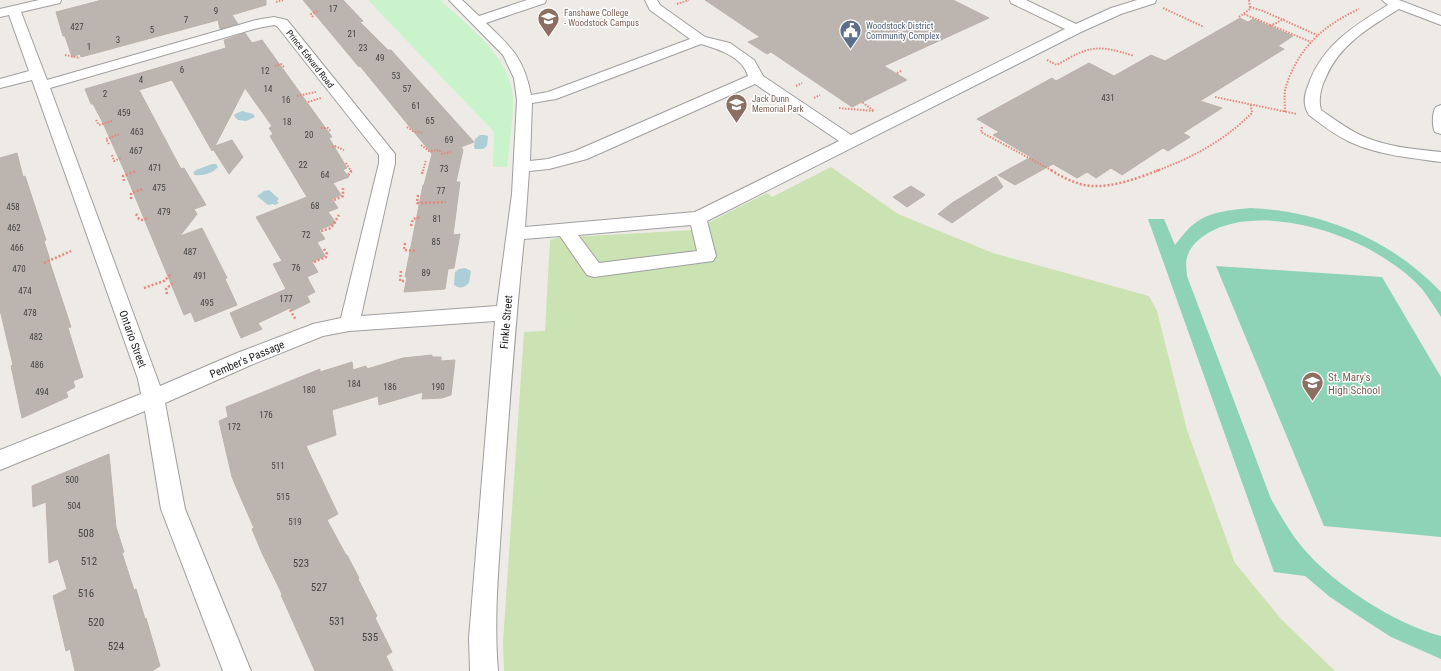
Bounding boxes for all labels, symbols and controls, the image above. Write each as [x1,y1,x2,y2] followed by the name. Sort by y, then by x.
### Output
[329,4,338,14] house number: 17
[536,5,562,38] school or university icon: Fanshawe College - Woodstock Campus
[214,6,218,16] house number: 9
[564,8,639,28] place label: Fanshawe College - Woodstock Campus
[184,15,189,25] house number: 7
[838,18,864,51] public building icon: Woodstock District Community Complex
[866,21,940,41] place label: Woodstock District Community Complex
[70,22,84,32] house number: 427
[150,25,155,35] house number: 5
[284,28,336,90] street label: Prince Edward Road
[348,29,356,39] house number: 21
[116,35,120,45] house number: 3
[87,42,91,52] house number: 1
[359,43,367,53] house number: 23
[376,53,384,63] house number: 49
[180,65,184,75] house number: 6
[261,66,270,76] house number: 12
[392,71,400,81] house number: 53
[139,75,144,85] house number: 4
[264,84,273,94] house number: 14
[403,84,412,94] house number: 57
[103,89,108,99] house number: 2
[723,91,749,124] school or university icon: Jack Dunn Memorial Park
[1101,93,1115,103] house number: 431
[752,94,804,114] place label: Jack Dunn Memorial Park
[282,95,290,105] house number: 16
[412,101,420,111] house number: 61
[117,108,131,118] house number: 459
[426,116,435,126] house number: 65
[283,117,291,127] house number: 18
[130,127,144,137] house number: 463
[305,130,313,140] house number: 20
[445,135,453,145] house number: 69
[129,146,143,156] house number: 467
[299,160,308,170] house number: 22
[148,163,162,173] house number: 471
[440,164,448,174] house number: 73
[321,170,330,180] house number: 64
[152,183,166,193] house number: 475
[437,186,446,196] house number: 77
[311,201,319,211] house number: 68
[6,202,20,212] house number: 458
[157,207,171,217] house number: 479
[433,214,441,224] house number: 81
[7,223,21,233] house number: 462
[302,230,311,240] house number: 72
[432,237,441,247] house number: 85
[10,243,24,253] house number: 466
[183,247,197,257] house number: 487
[292,263,300,273] house number: 76
[12,264,26,274] house number: 470
[422,268,430,278] house number: 89
[193,271,207,281] house number: 491
[18,286,32,296] house number: 474
[279,294,293,304] house number: 177
[498,295,515,350] street label: Finkle Street
[200,298,214,308] house number: 495
[23,308,37,318] house number: 478
[116,309,149,370] street label: Ontario Street
[29,332,43,342] house number: 482
[208,338,286,381] street label: Pember's Passage
[30,360,44,370] house number: 486
[1299,370,1325,403] school or university icon: St. Mary's High School
[1328,371,1380,397] place label: St. Mary's High School
[347,379,361,389] house number: 184
[383,382,397,392] house number: 186
[431,382,445,392] house number: 190
[302,385,316,395] house number: 180
[35,387,49,397] house number: 494
[259,410,273,420] house number: 176
[227,422,241,432] house number: 172
[271,461,285,471] house number: 511
[65,475,79,485] house number: 500
[276,492,290,502] house number: 515
[67,501,81,511] house number: 504
[288,517,302,527] house number: 519
[78,527,94,540] house number: 508
[81,555,97,568] house number: 512
[293,557,309,570] house number: 523
[311,581,327,594] house number: 527
[78,587,94,600] house number: 516
[329,615,345,628] house number: 531
[88,616,104,629] house number: 520
[362,631,378,644] house number: 535
[108,640,125,653] house number: 524

